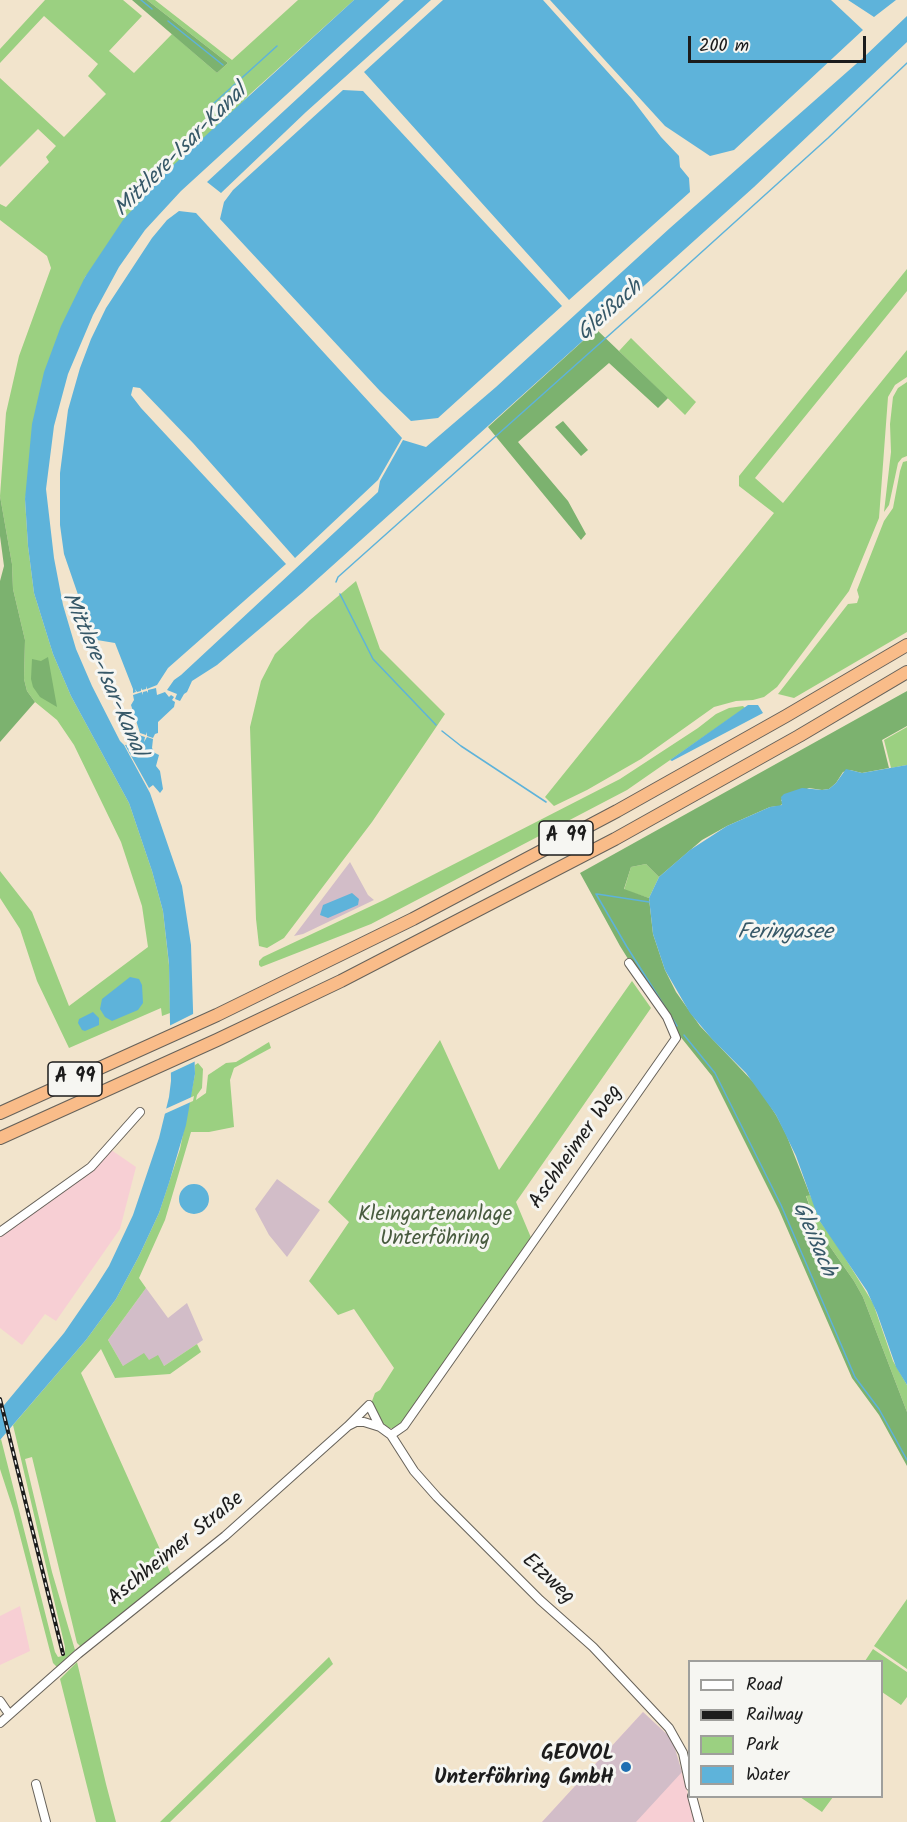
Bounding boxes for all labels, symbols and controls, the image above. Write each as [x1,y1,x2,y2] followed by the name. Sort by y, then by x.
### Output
[691,24,870,62] scale bar
[699,32,749,61] text: 200 m
[110,80,254,224] water label: Mittlere-Isar-Kanal
[573,276,649,348] water label: Gleißach
[54,589,150,761] water label: Mittlere-Isar-Kanal
[539,821,593,855] road number: A 99
[737,921,833,947] water label: Feringasee
[48,1062,102,1096] road number: A 99
[525,1081,629,1215] street label: Aschheimer Weg
[784,1199,840,1281] water label: Gleißach
[358,1203,512,1253] park label: Kleingartenanlage Unterföhring
[104,1488,250,1612] street label: Aschheimer Straße
[515,1549,579,1611] street label: Etzweg
[688,1660,883,1798] legend
[746,1671,782,1700] text: Road
[746,1701,803,1730] text: Railway
[746,1731,779,1760] text: Park
[434,1742,614,1792] place label: GEOVOL Unterföhring GmbH
[619,1760,633,1774] marker: GEOVOL Unterföhring GmbH
[746,1761,790,1790] text: Water

